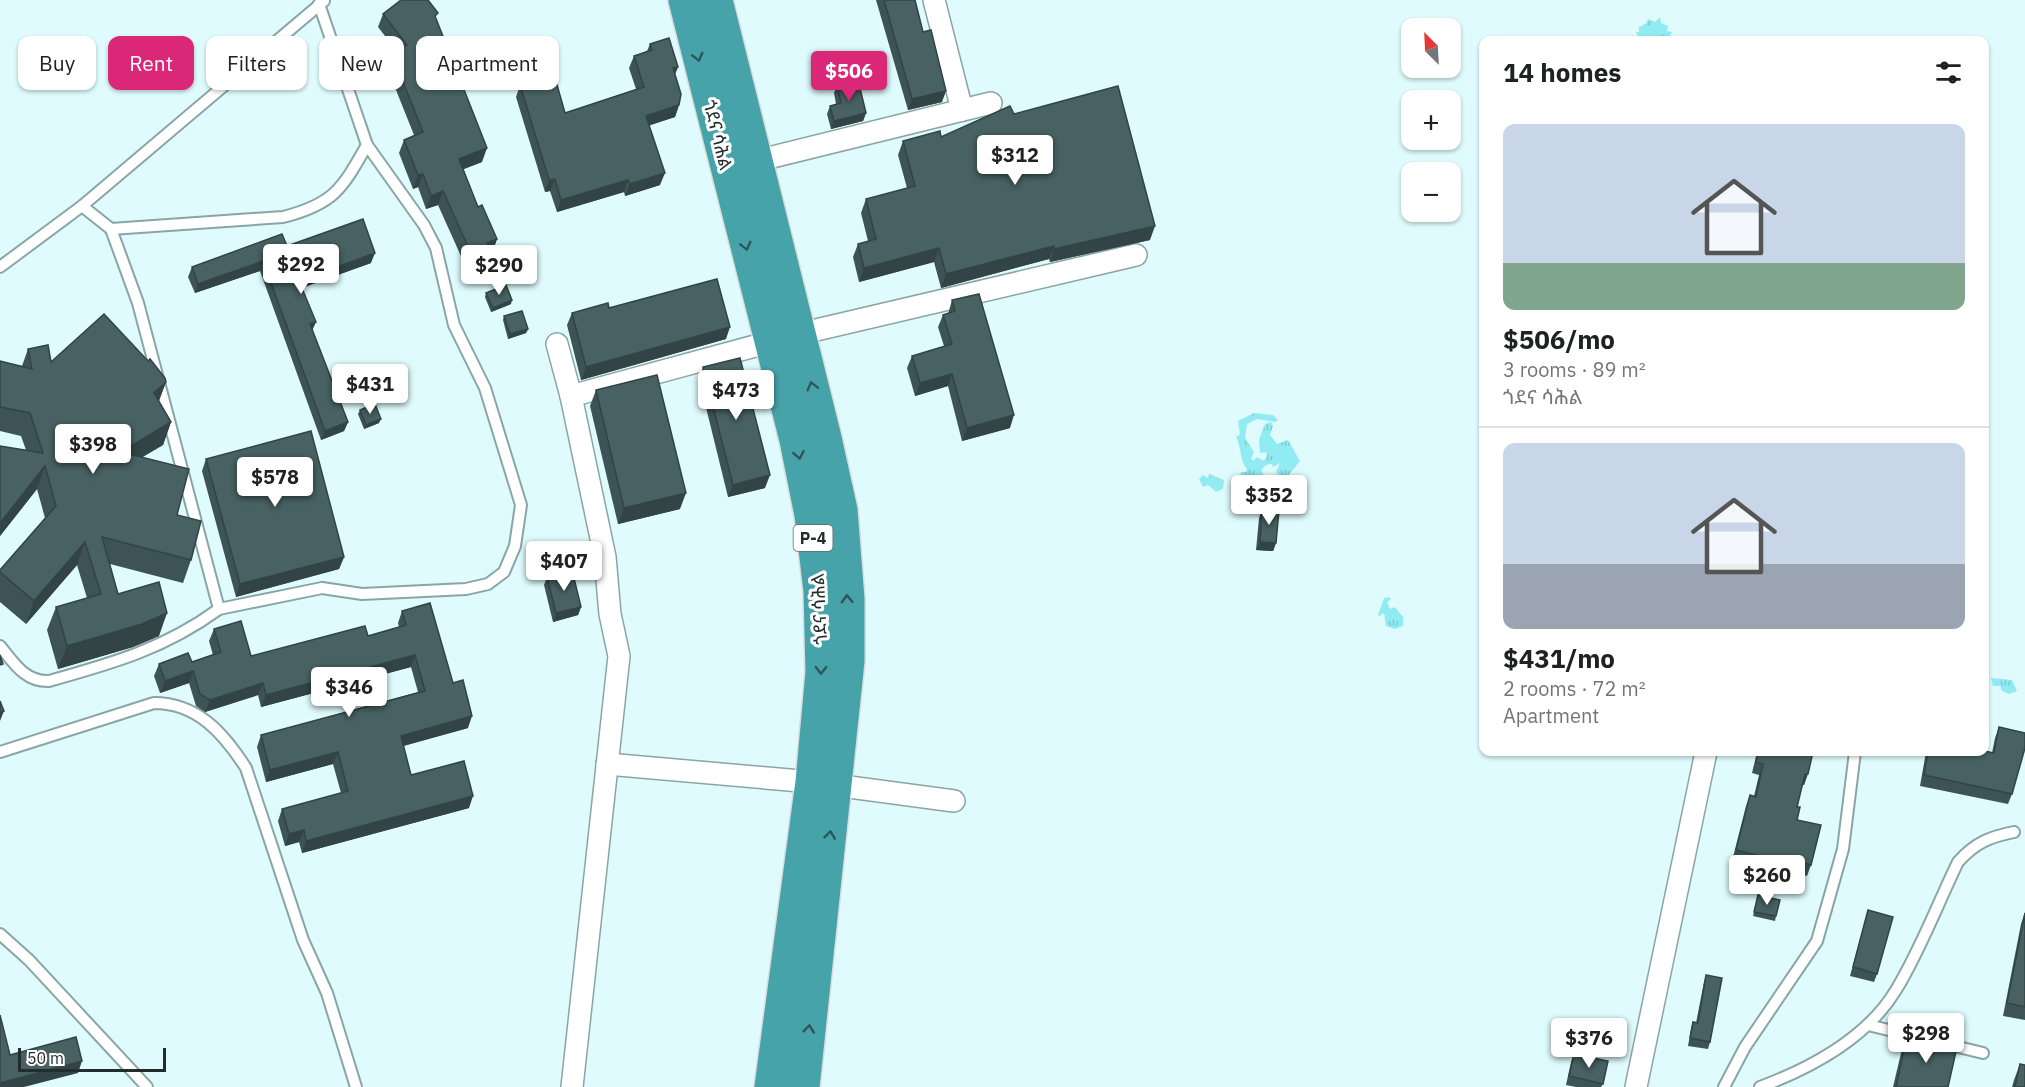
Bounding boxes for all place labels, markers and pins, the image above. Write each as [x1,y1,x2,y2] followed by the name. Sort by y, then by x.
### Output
[813,51,885,102] pin: $506
[979,135,1051,186] pin: $312
[265,244,337,295] pin: $292
[463,245,535,296] pin: $290
[334,364,406,415] pin: $431
[700,370,772,421] pin: $473
[57,424,129,475] pin: $398
[239,457,311,508] pin: $578
[1233,475,1305,526] pin: $352
[528,541,600,592] pin: $407
[313,667,385,718] pin: $346
[1731,855,1803,906] pin: $260
[1890,1013,1962,1064] pin: $298
[1553,1018,1625,1069] pin: $376

